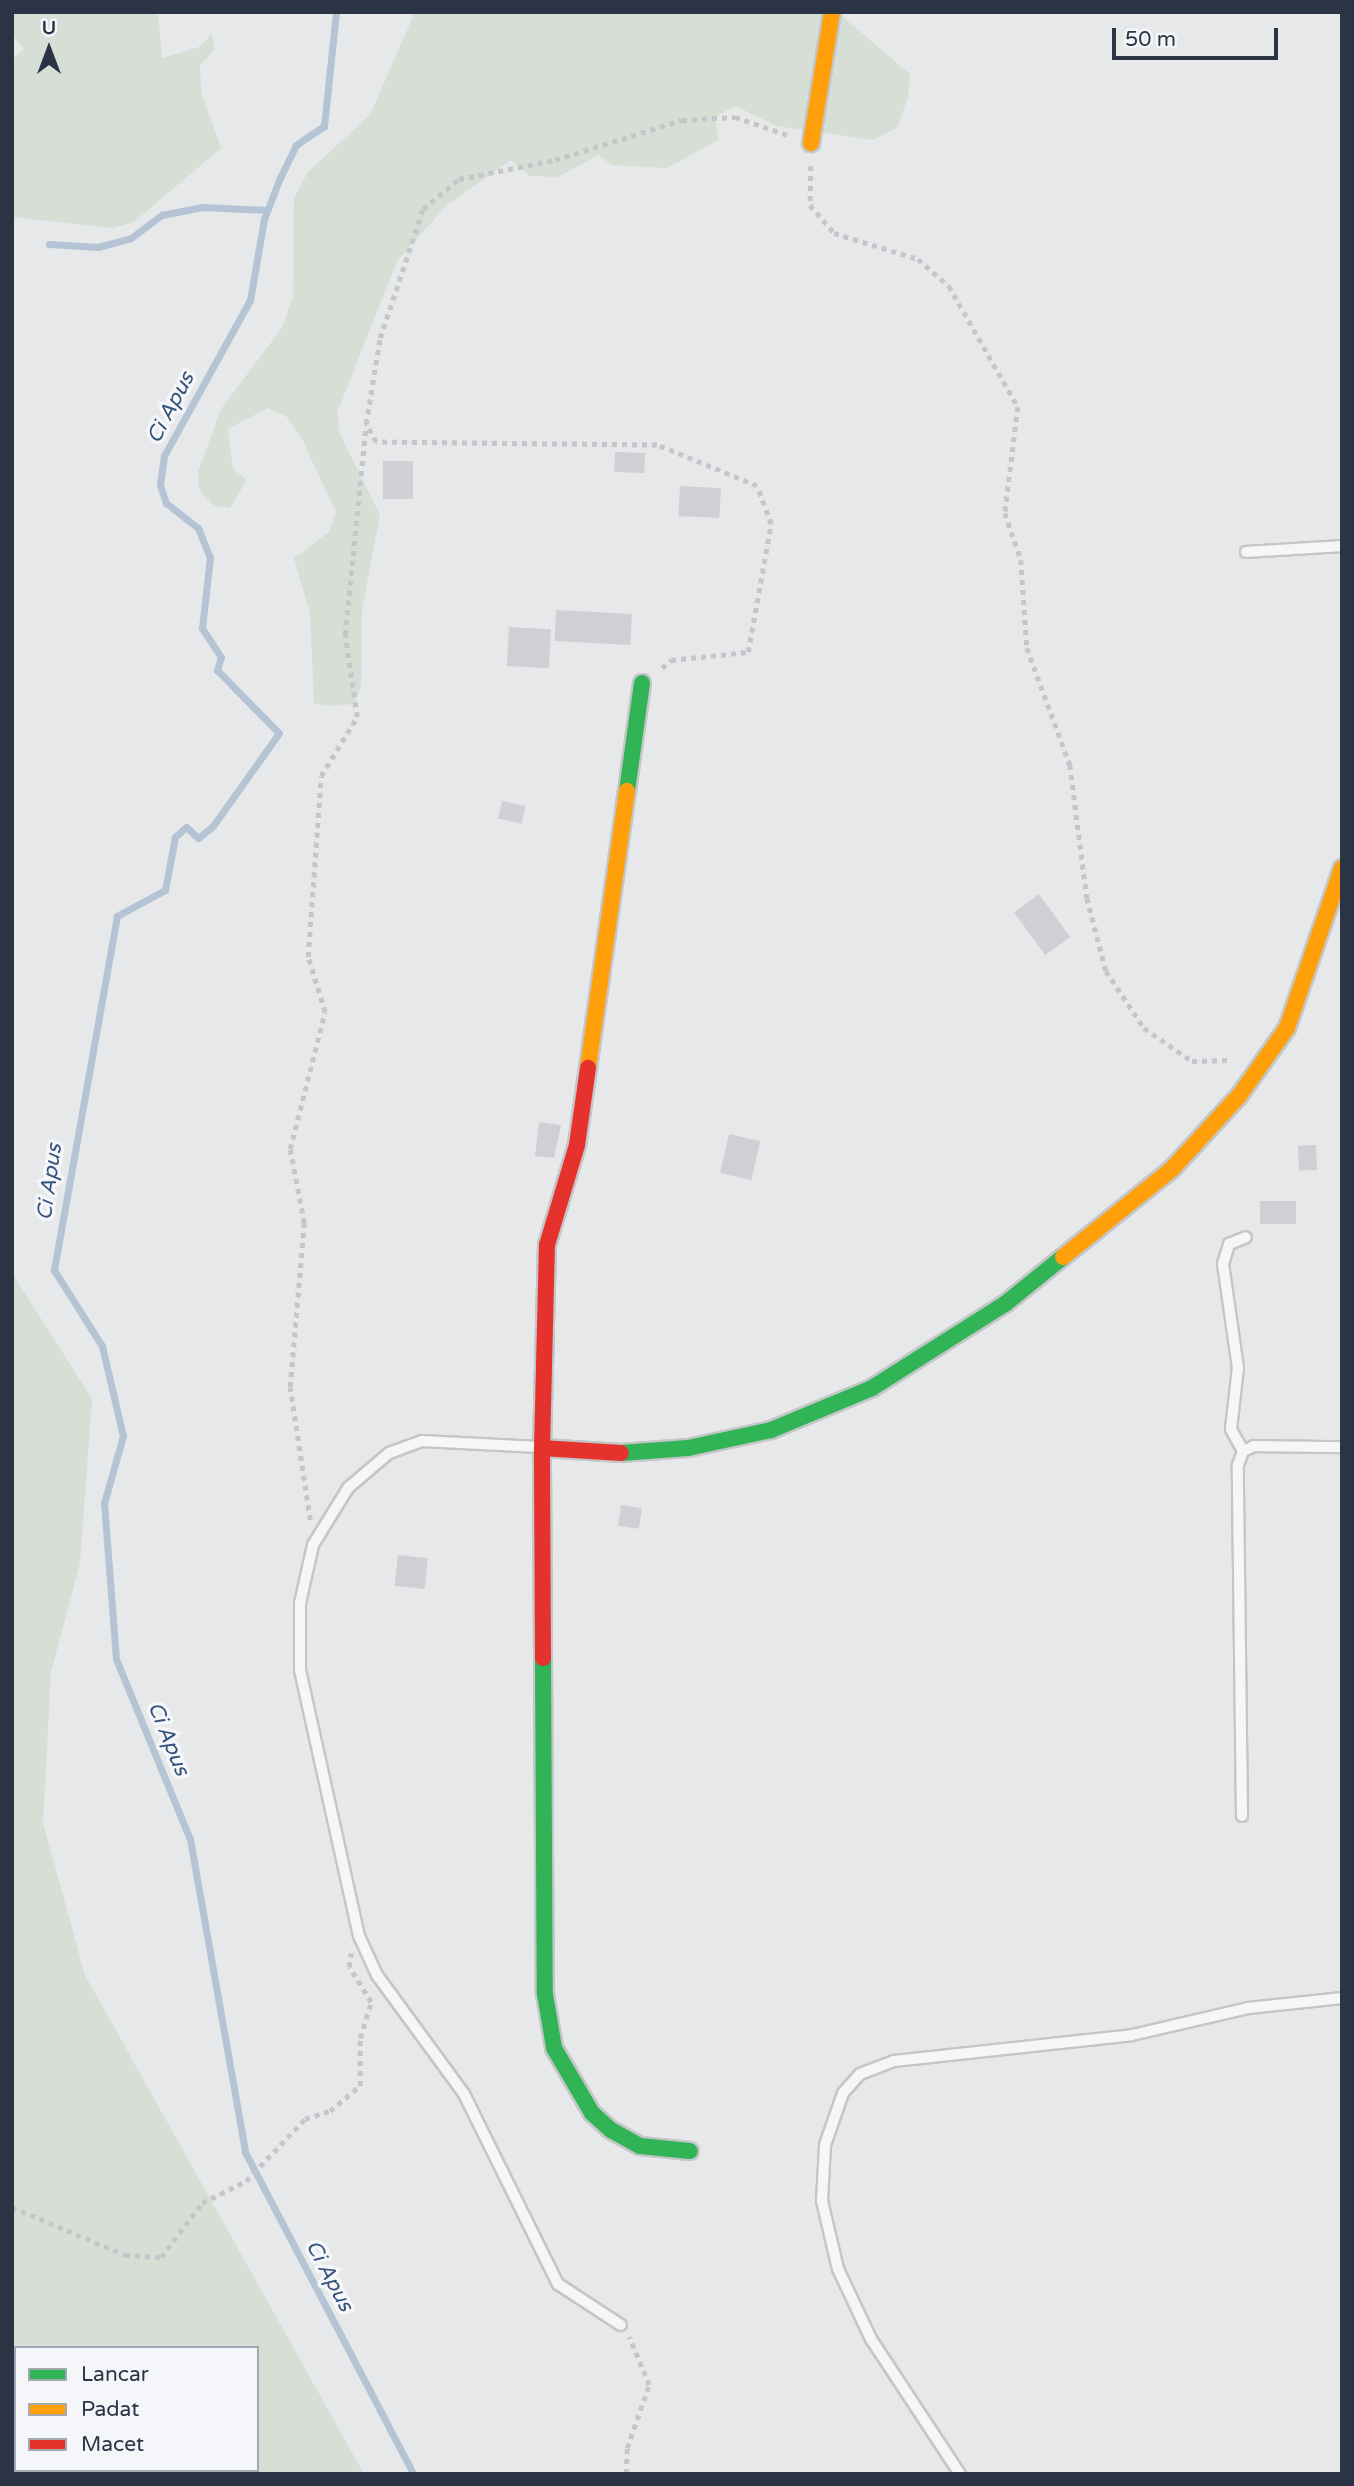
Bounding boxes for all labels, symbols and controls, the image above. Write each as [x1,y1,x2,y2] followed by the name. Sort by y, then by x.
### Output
[14,14,84,84] north arrow
[1116,14,1282,58] scale bar
[42,17,56,39] text: U
[1125,27,1176,52] text: 50 m
[142,368,200,448] water label: Ci Apus
[32,1142,68,1222] water label: Ci Apus
[142,1699,194,1779] water label: Ci Apus
[300,2236,358,2316] water label: Ci Apus
[14,2346,259,2472] legend
[81,2362,149,2387] text: Lancar
[81,2397,139,2422] text: Padat
[81,2432,144,2457] text: Macet

